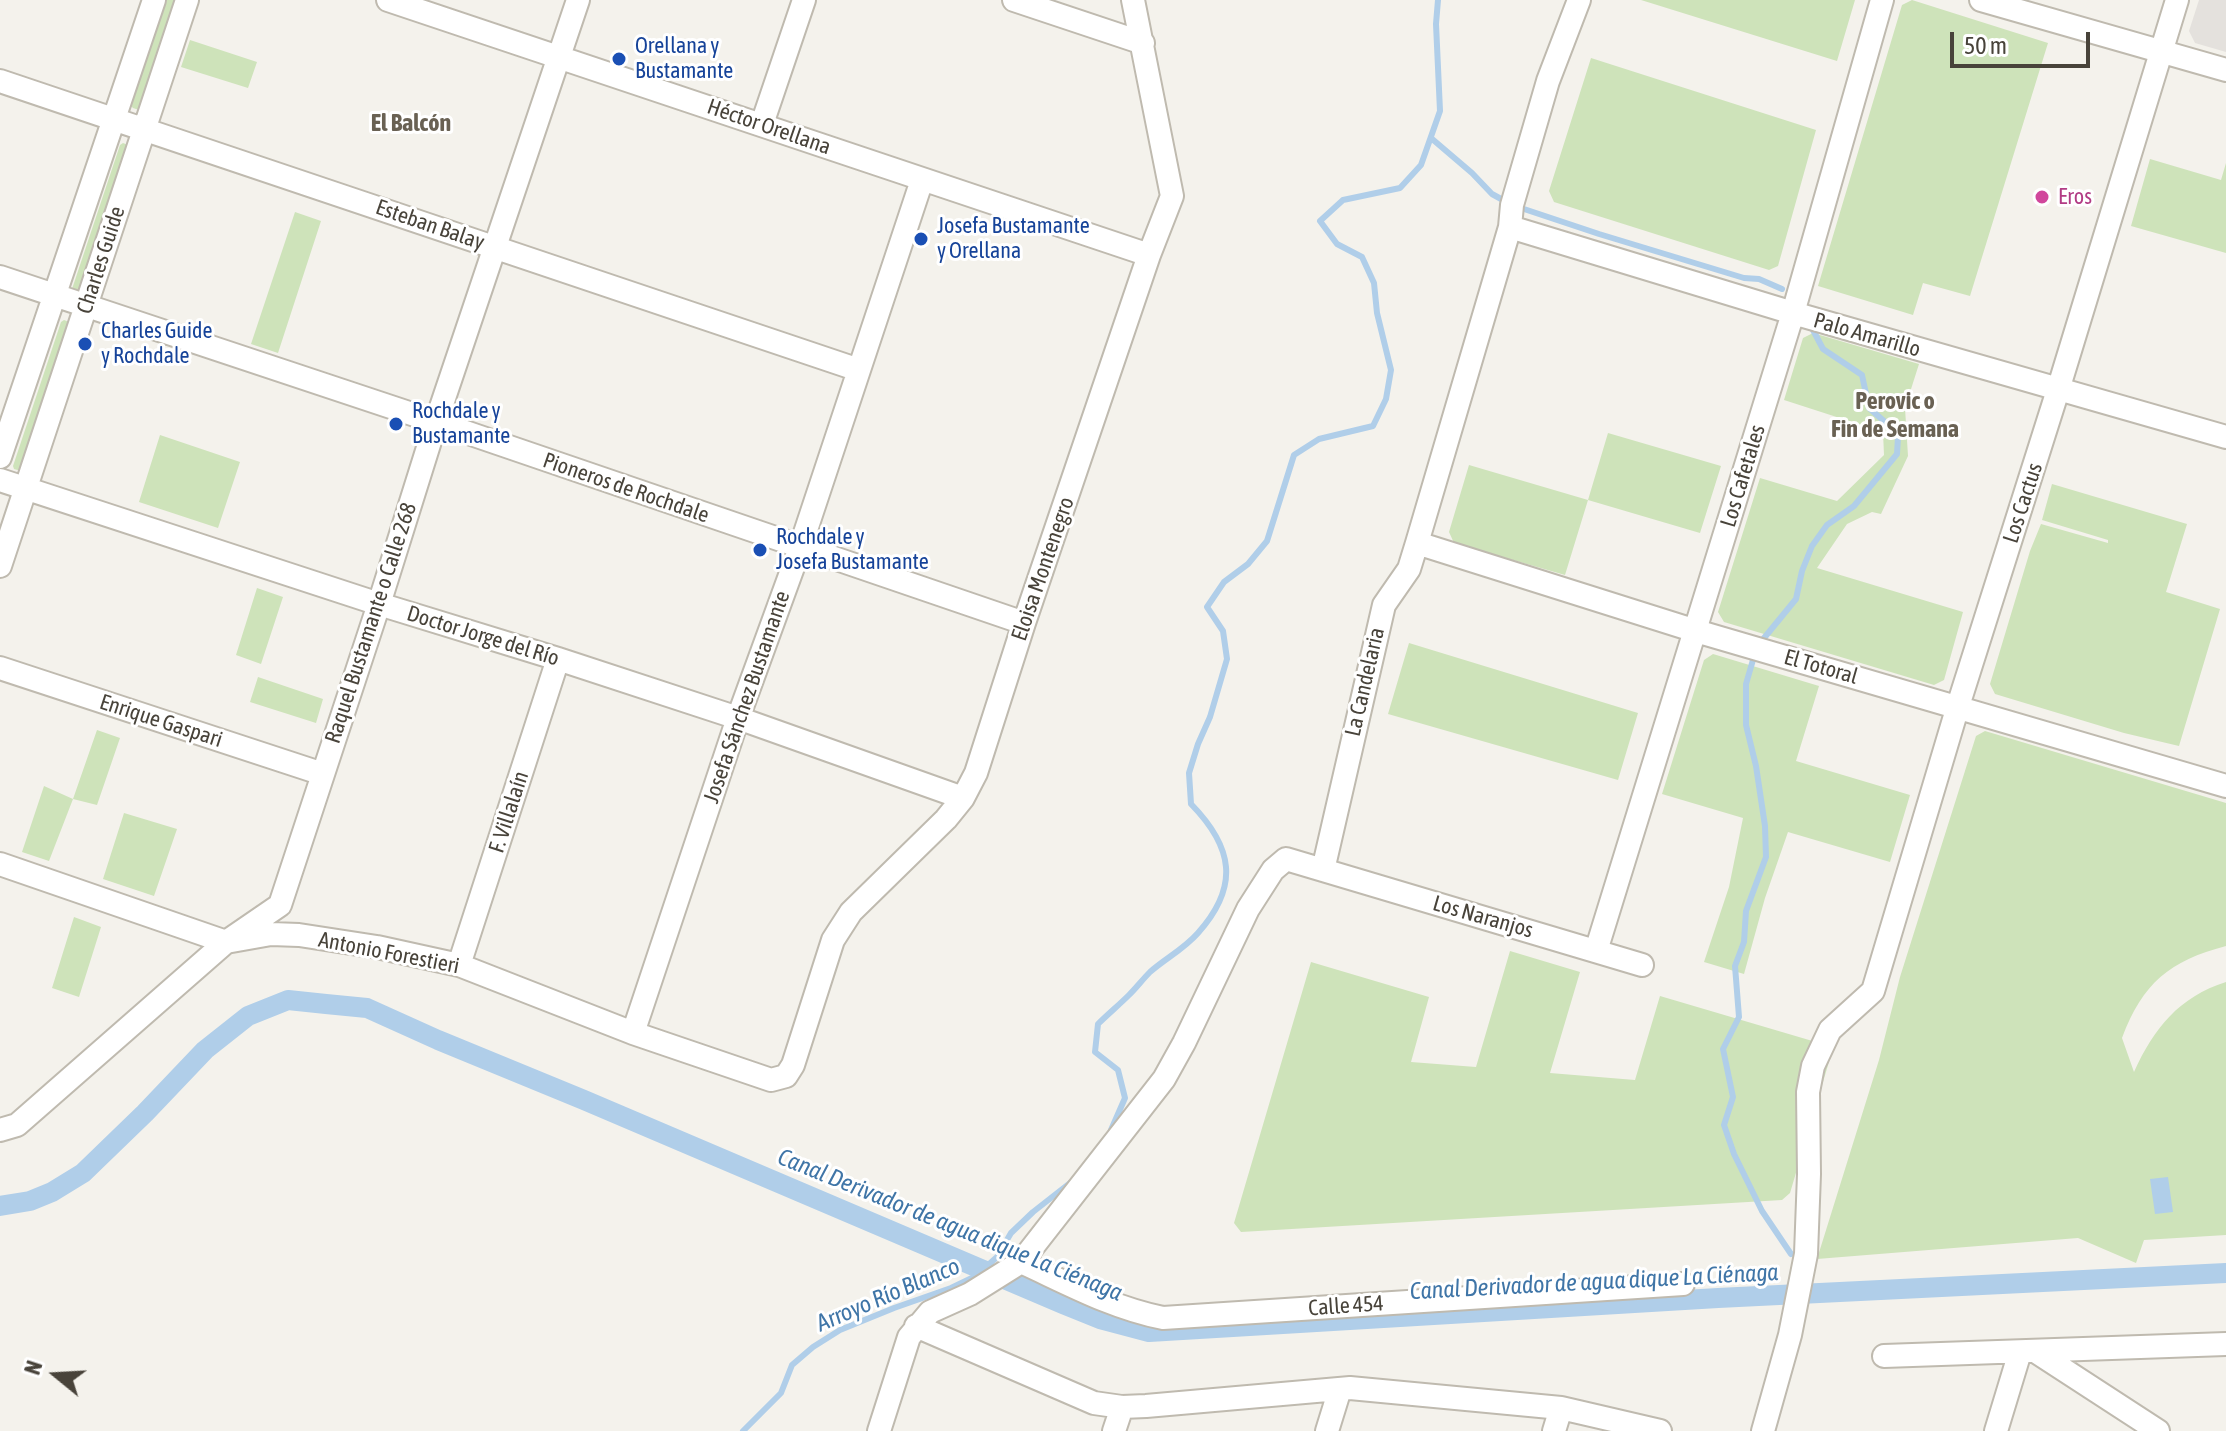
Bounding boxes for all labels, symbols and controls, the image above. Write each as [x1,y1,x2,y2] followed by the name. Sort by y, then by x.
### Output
[1954,16,2094,66] scale bar
[1964,32,2007,59] text: 50 m
[635,33,733,84] place label: Orellana y Bustamante
[610,50,628,68] marker: Orellana y Bustamante
[704,94,834,160] street label: Héctor Orellana
[371,109,451,137] district label: El Balcón
[2058,184,2092,210] place label: Eros
[2033,188,2051,206] marker: Eros
[372,194,488,256] street label: Esteban Balay
[71,203,131,317] street label: Charles Guide
[937,213,1090,264] place label: Josefa Bustamante y Orellana
[912,230,930,248] marker: Josefa Bustamante y Orellana
[1811,307,1923,363] street label: Palo Amarillo
[101,318,212,370] place label: Charles Guide y Rochdale
[76,335,94,353] marker: Charles Guide y Rochdale
[1831,387,1959,443] district label: Perovic o Fin de Semana
[412,398,510,450] place label: Rochdale y Bustamante
[387,415,405,433] marker: Rochdale y Bustamante
[1715,422,1771,530] street label: Los Cafetales
[540,447,712,529] street label: Pioneros de Rochdale
[1998,460,2048,546] street label: Los Cactus
[1006,494,1080,644] street label: Eloisa Montenegro
[320,499,422,747] street label: Raquel Bustamante o Calle 268
[776,524,929,576] place label: Rochdale y Josefa Bustamante
[751,541,769,559] marker: Rochdale y Josefa Bustamante
[698,587,796,807] street label: Josefa Sánchez Bustamante
[404,600,562,672] street label: Doctor Jorge del Río
[1340,625,1390,739] street label: La Candelaria
[1781,644,1861,690] street label: El Totoral
[96,689,226,753] street label: Enrique Gaspari
[483,768,535,856] street label: F. Villalaín
[1430,890,1536,944] street label: Los Naranjos
[316,926,462,980] street label: Antonio Forestieri
[774,1143,1126,1307] water label: Canal Derivador de agua dique La Ciénaga
[812,1252,964,1338] water label: Arroyo Río Blanco
[1409,1258,1779,1306] water label: Canal Derivador de agua dique La Ciénaga
[1307,1290,1385,1322] street label: Calle 454
[16,1335,96,1415] north arrow
[19,1357,48,1378] text: N

